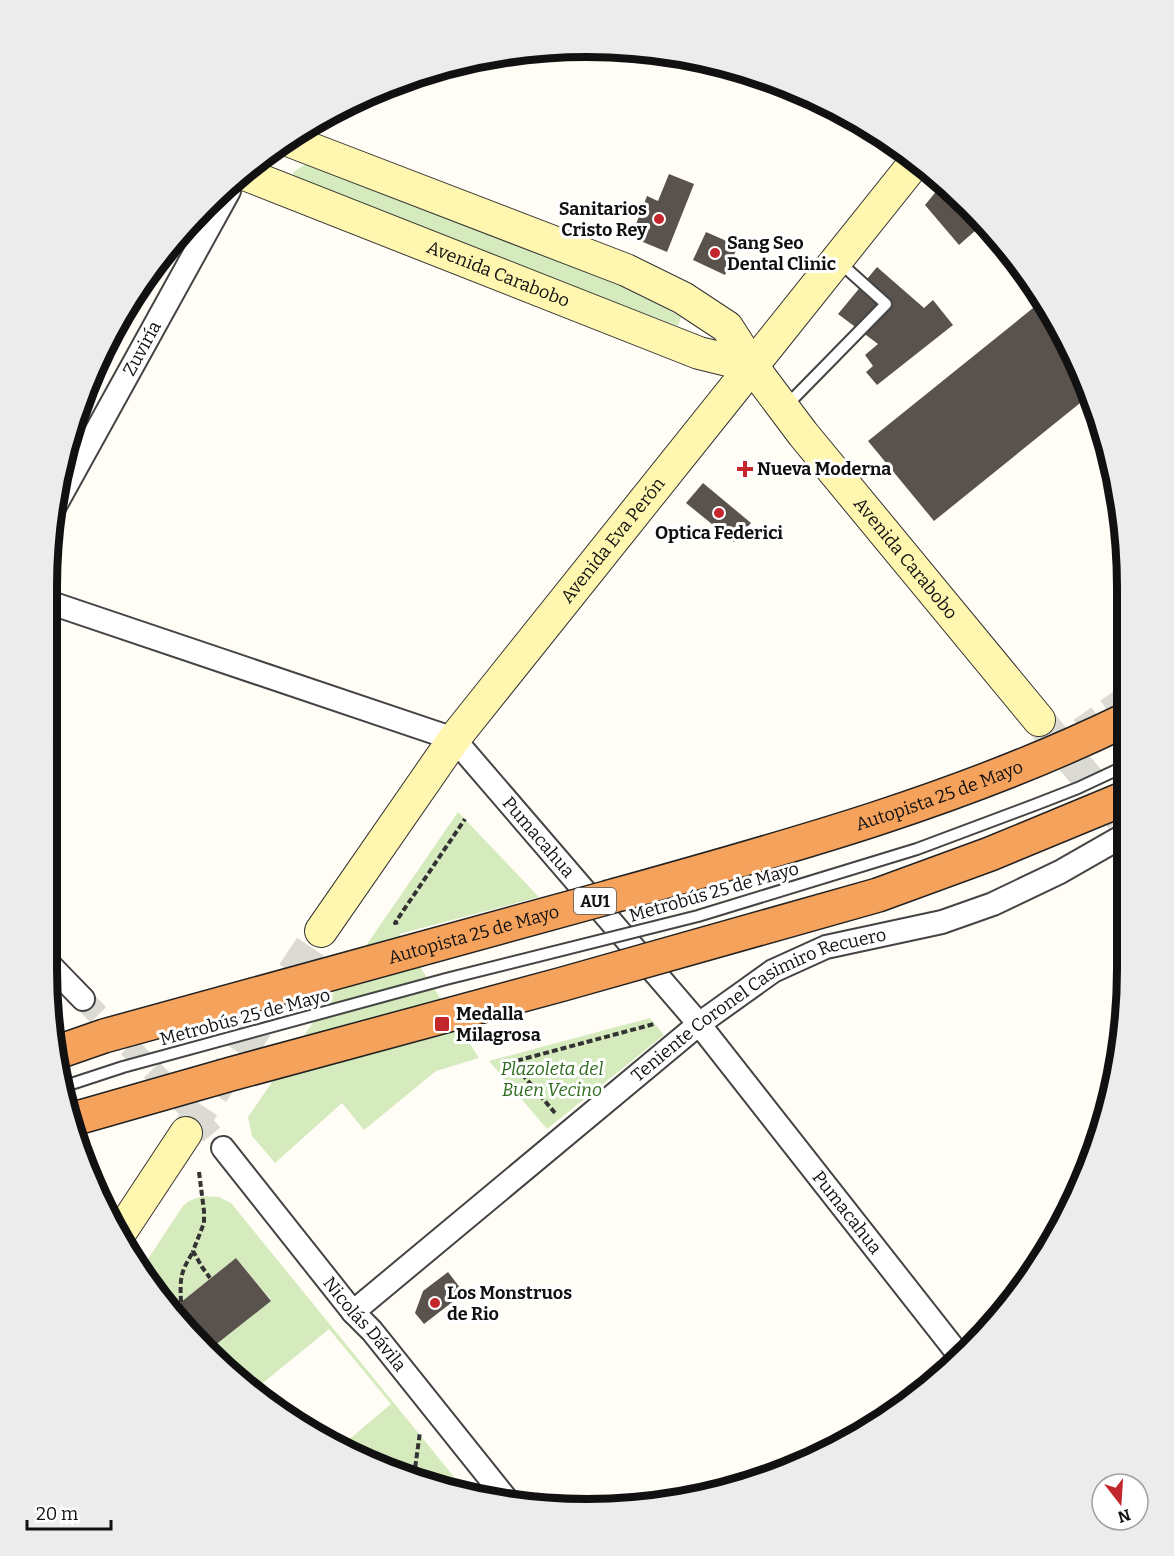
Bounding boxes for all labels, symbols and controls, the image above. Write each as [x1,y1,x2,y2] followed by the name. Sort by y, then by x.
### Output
[559,198,648,241] place label: Sanitarios Cristo Rey
[652,212,666,226] marker: Sanitarios Cristo Rey
[727,232,836,275] place label: Sang Seo Dental Clinic
[424,236,573,312] street label: Avenida Carabobo
[708,246,722,260] marker: Sang Seo Dental Clinic
[118,317,166,380] street label: Zuviría
[757,458,891,480] place label: Nueva Moderna
[738,462,752,476] marker: Nueva Moderna
[556,473,670,607] street label: Avenida Eva Perón
[849,493,962,624] street label: Avenida Carabobo
[712,506,726,520] marker: Optica Federici
[655,522,783,544] place label: Optica Federici
[853,756,1026,836] street label: Autopista 25 de Mayo
[498,792,579,882] street label: Pumacahua
[627,857,801,927] street label: Metrobús 25 de Mayo
[574,888,616,914] road number: AU1
[386,900,562,969] street label: Autopista 25 de Mayo
[627,923,888,1087] street label: Teniente Coronel Casimiro Recuero
[157,984,333,1050] street label: Metrobús 25 de Mayo
[456,1003,541,1046] place label: Medalla Milagrosa
[433,1015,451,1033] marker: Medalla Milagrosa
[501,1058,603,1101] park label: Plazoleta del Buen Vecino
[808,1166,887,1259] street label: Pumacahua
[318,1272,411,1376] street label: Nicolás Dávila
[447,1282,572,1325] place label: Los Monstruos de Rio
[428,1296,442,1310] marker: Los Monstruos de Rio
[1090,1472,1150,1532] north arrow
[27,1493,111,1531] scale bar
[36,1503,78,1525] text: 20 m
[1116,1505,1133,1527] text: N

